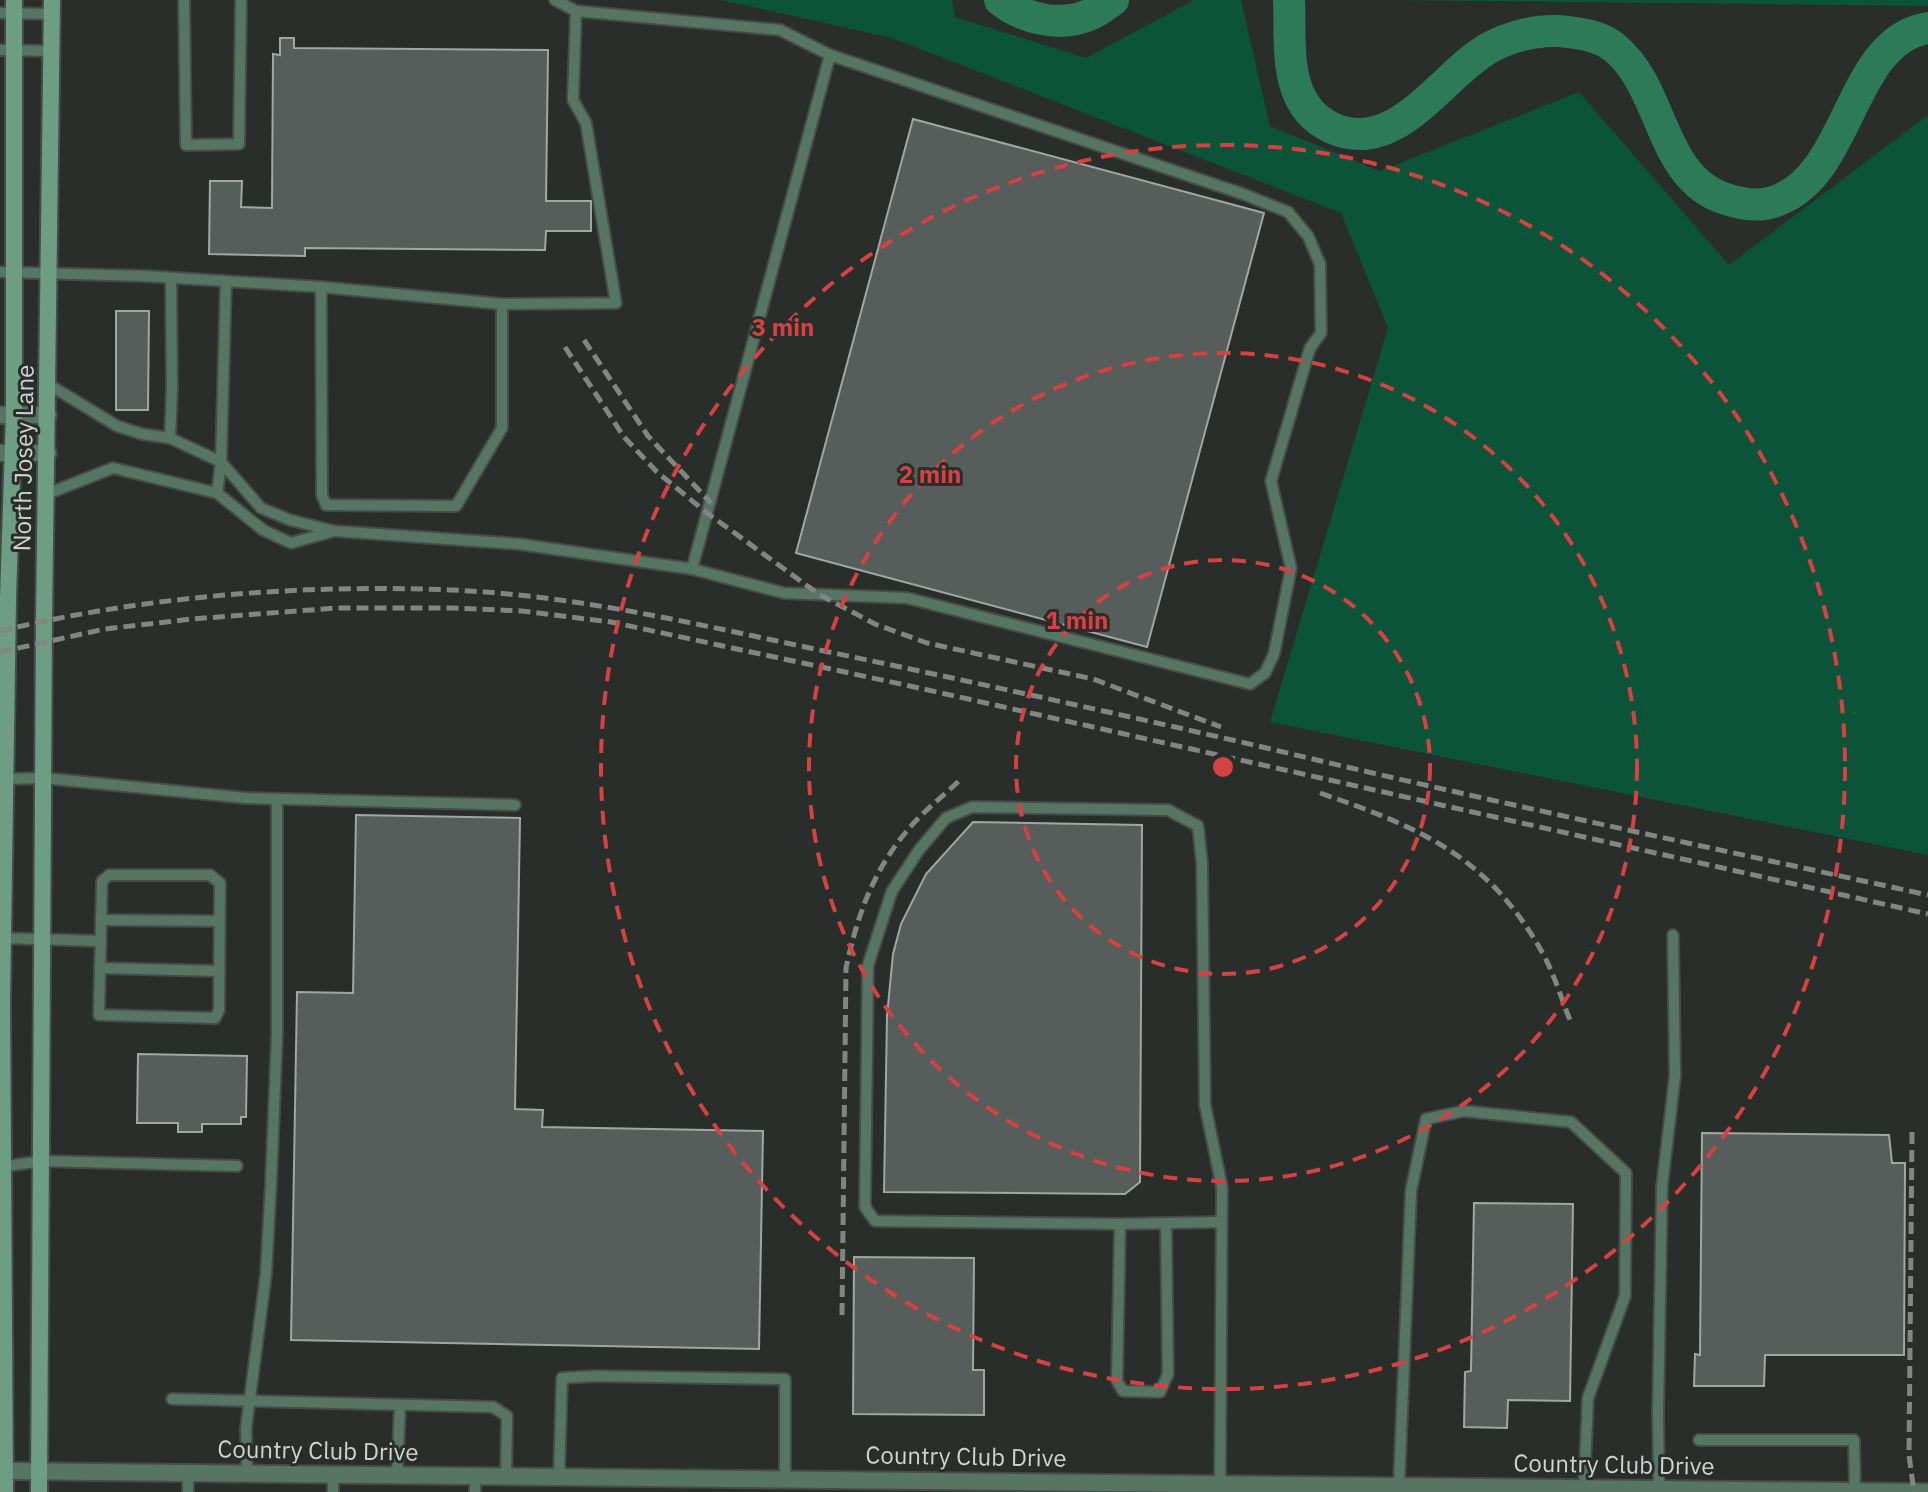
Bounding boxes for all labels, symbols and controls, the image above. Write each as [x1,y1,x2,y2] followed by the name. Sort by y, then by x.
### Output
[752,311,814,343] text: 3 min
[5,364,41,552] street label: North Josey Lane
[899,458,961,490] text: 2 min
[1046,604,1108,636] text: 1 min
[1209,753,1237,781] centre of rings
[217,1432,419,1468] street label: Country Club Drive
[865,1438,1067,1474] street label: Country Club Drive
[1513,1446,1715,1482] street label: Country Club Drive

